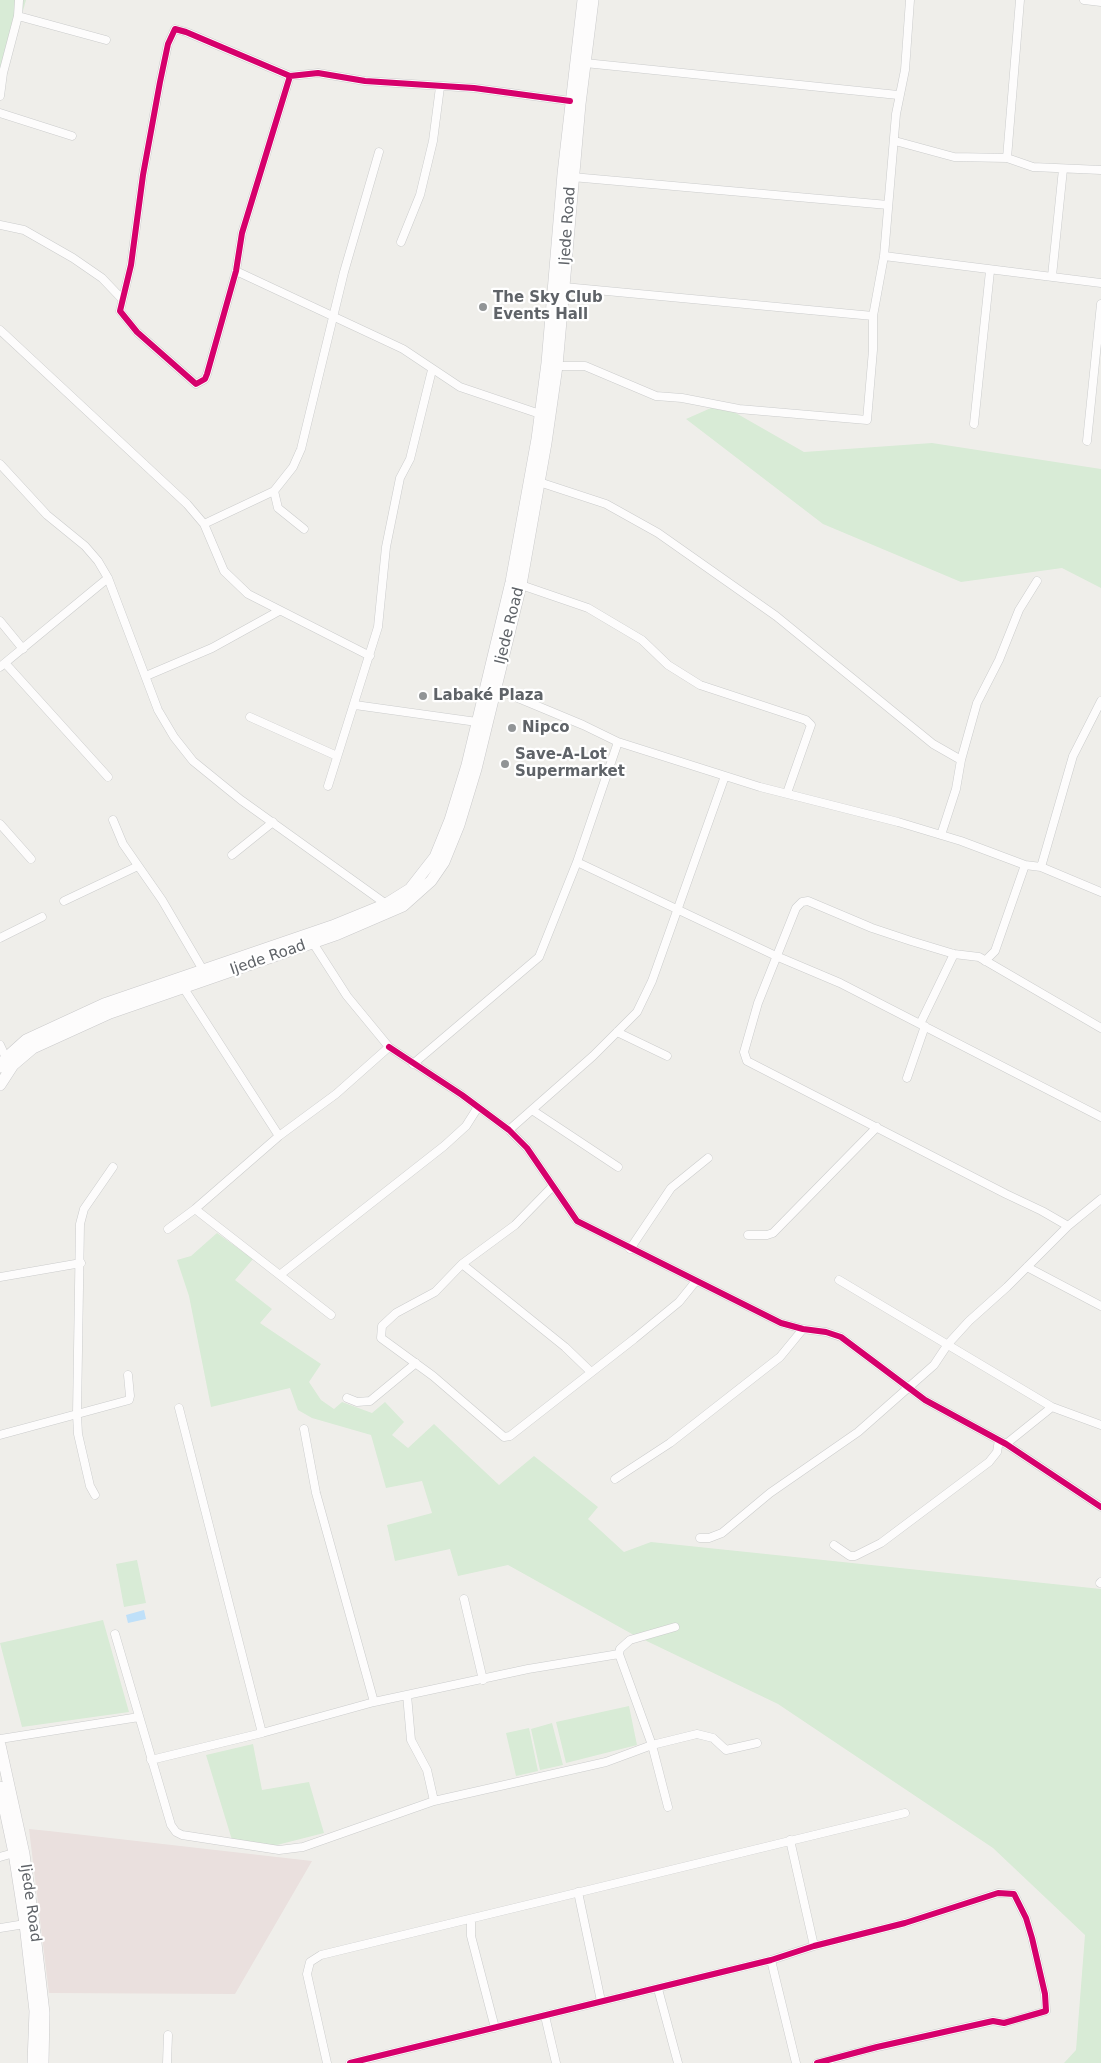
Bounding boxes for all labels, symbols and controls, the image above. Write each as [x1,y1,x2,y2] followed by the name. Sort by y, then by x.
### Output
[556,186,580,266] street label: Ijede Road
[493,289,603,324] place label: The Sky Club Events Hall
[477,301,489,313] marker: The Sky Club Events Hall
[492,586,528,666] street label: Ijede Road
[433,687,544,705] place label: Labaké Plaza
[417,690,429,702] marker: Labaké Plaza
[522,719,570,737] place label: Nipco
[506,722,518,734] marker: Nipco
[515,746,625,781] place label: Save-A-Lot Supermarket
[499,758,511,770] marker: Save-A-Lot Supermarket
[228,937,308,979] street label: Ijede Road
[16,1863,44,1943] street label: Ijede Road

